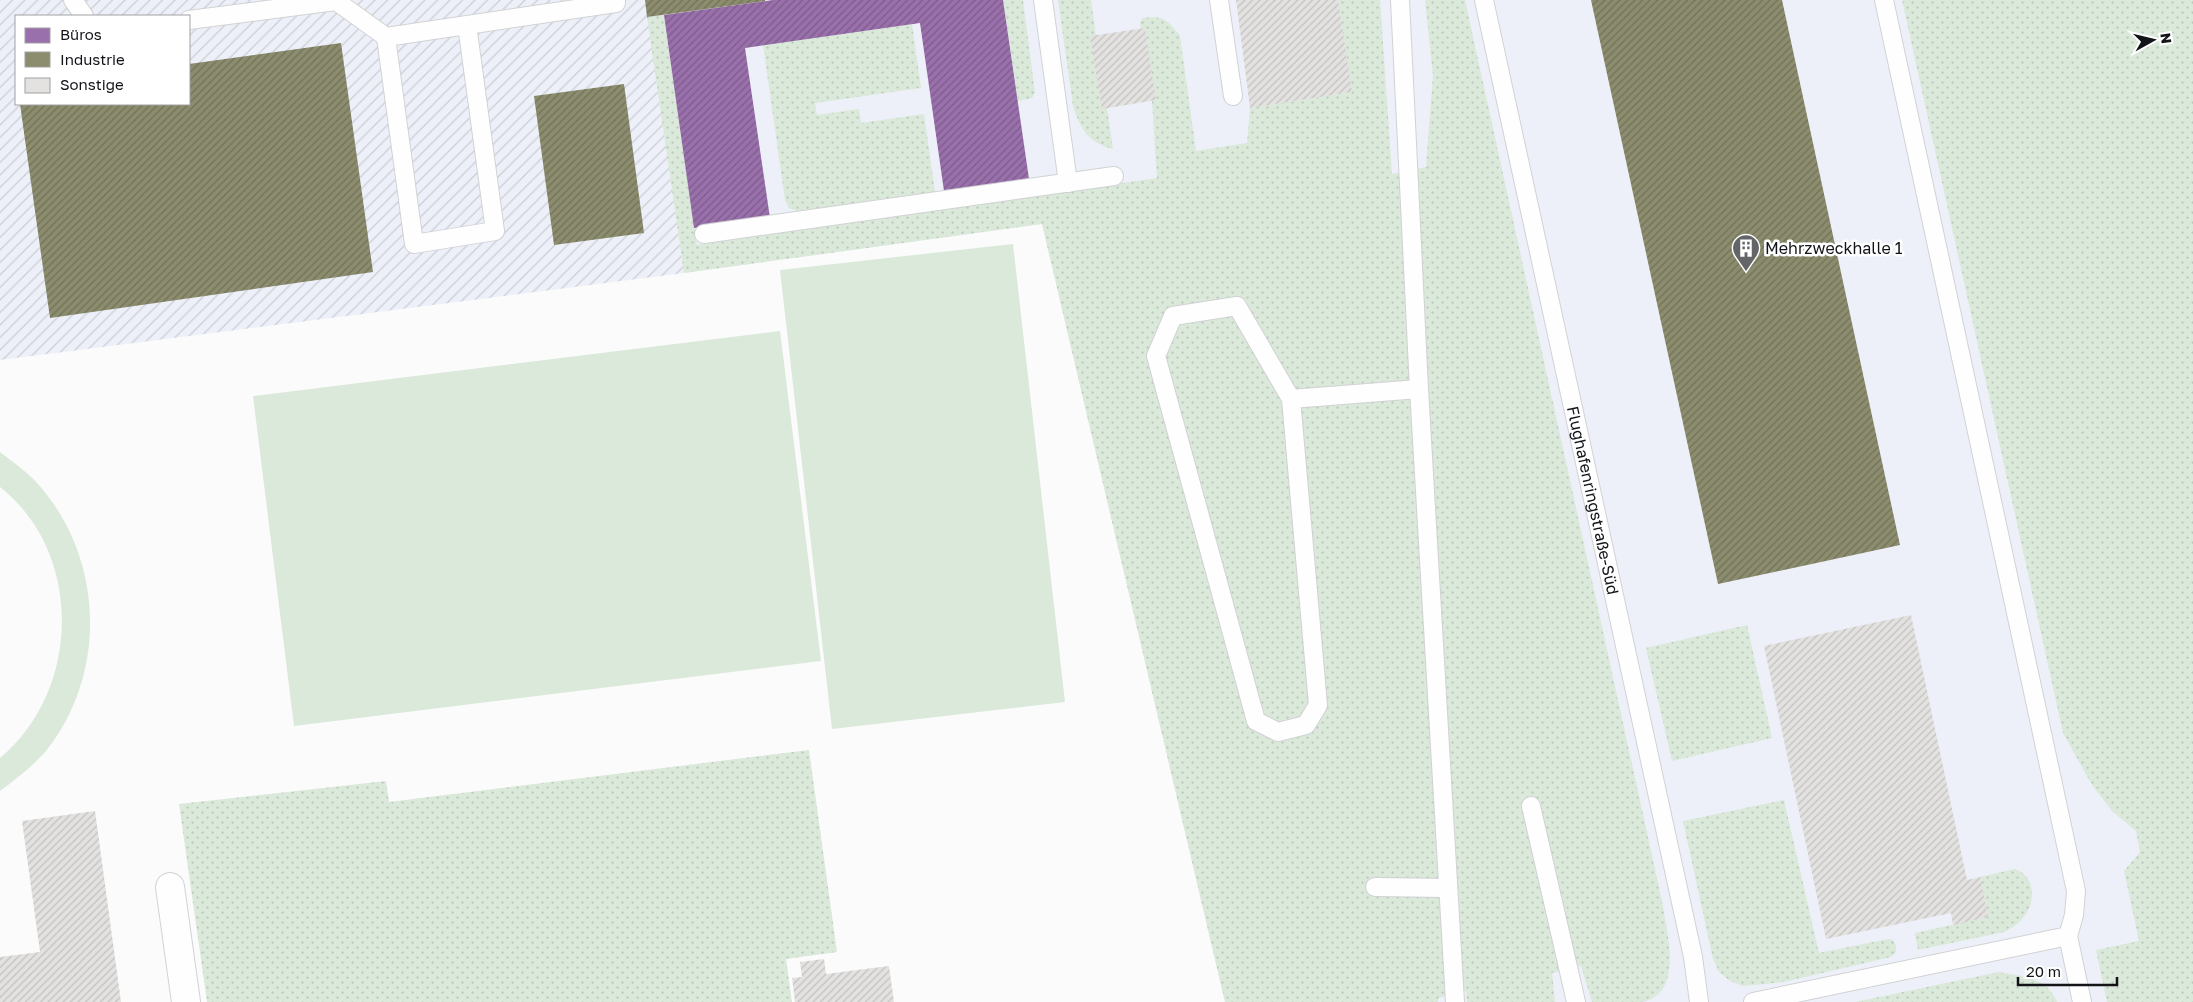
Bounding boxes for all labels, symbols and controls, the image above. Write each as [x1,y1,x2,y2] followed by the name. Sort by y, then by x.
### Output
[15,15,190,105] legend
[2128,15,2178,65] north arrow
[60,25,102,43] text: Büros
[2157,32,2176,45] text: N
[60,50,125,68] text: Industrie
[60,75,124,93] text: Sonstige
[1731,233,1761,272] building icon: Mehrzweckhalle 1
[1765,238,1903,258] place label: Mehrzweckhalle 1
[1563,404,1624,596] street label: Flughafenringstraße-Süd
[2018,954,2117,986] scale bar
[2026,962,2061,980] text: 20 m

